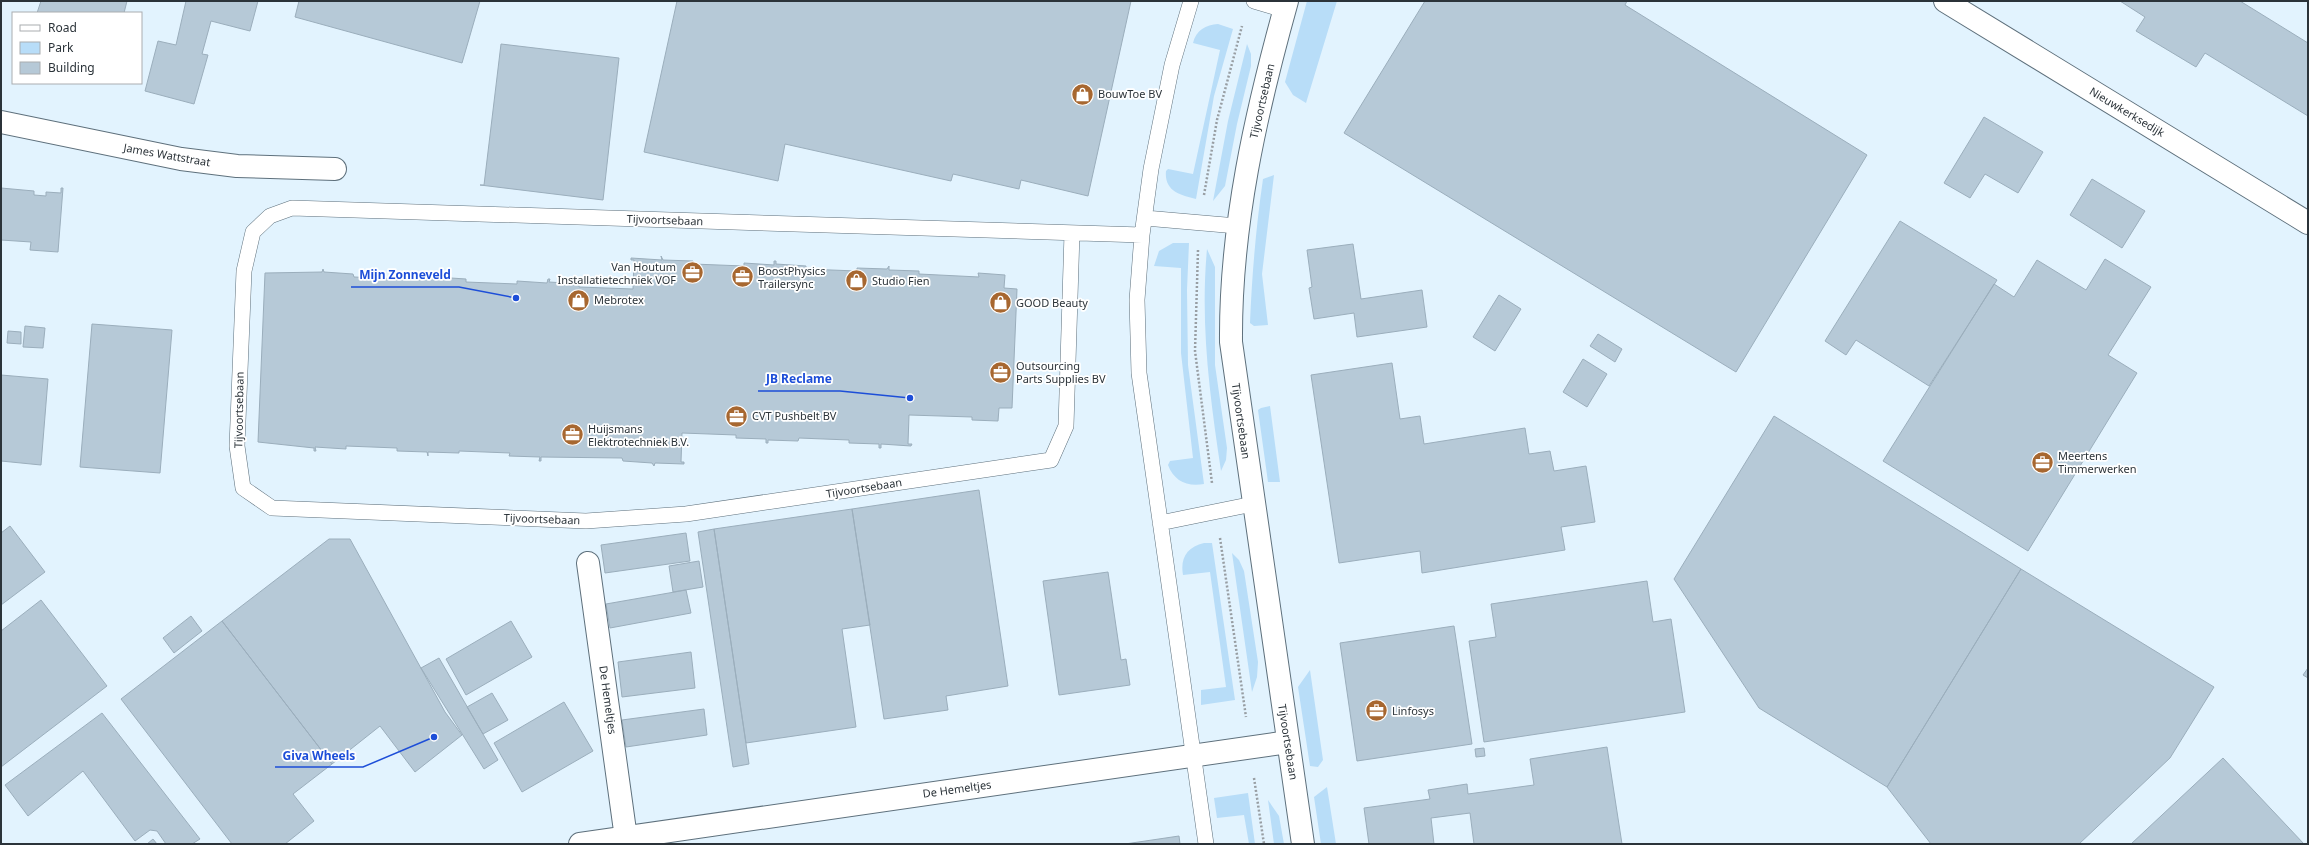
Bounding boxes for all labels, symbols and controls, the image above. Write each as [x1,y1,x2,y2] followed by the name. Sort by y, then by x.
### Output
[12,12,142,84] legend
[48,19,77,36] text: Road
[48,39,74,56] text: Park
[48,59,95,76] text: Building
[1246,62,1277,140] street label: Tijvoortsebaan
[1069,81,1095,107] shop icon: BouwToe BV
[2087,83,2168,140] street label: Nieuwkerksedijk
[1098,86,1162,101] place label: BouwToe BV
[122,139,212,170] street label: James Wattstraat
[626,211,704,228] street label: Tijvoortsebaan
[558,259,676,287] place label: Van Houtum Installatietechniek VOF
[679,260,705,286] office icon: Van Houtum Installatietechniek VOF
[351,263,459,287] callout: Mijn Zonneveld
[758,263,825,291] place label: BoostPhysics Trailersync
[730,264,756,290] office icon: BoostPhysics Trailersync
[359,266,451,283] text: Mijn Zonneveld
[843,268,869,294] shop icon: Studio Fien
[872,273,929,288] place label: Studio Fien
[566,287,592,313] shop icon: Mebrotex
[988,290,1014,316] shop icon: GOOD Beauty
[594,292,644,307] place label: Mebrotex
[1016,295,1088,310] place label: GOOD Beauty
[1016,358,1106,386] place label: Outsourcing Parts Supplies BV
[987,359,1013,385] office icon: Outsourcing Parts Supplies BV
[758,367,840,391] callout: JB Reclame
[765,370,832,387] text: JB Reclame
[230,372,247,448] street label: Tijvoortsebaan
[1229,382,1254,460] street label: Tijvoortsebaan
[724,403,750,429] office icon: CVT Pushbelt BV
[752,408,837,423] place label: CVT Pushbelt BV
[588,421,689,449] place label: Huijsmans Elektrotechniek B.V.
[559,422,585,448] office icon: Huijsmans Elektrotechniek B.V.
[2058,448,2137,476] place label: Meertens Timmerwerken
[2030,449,2056,475] office icon: Meertens Timmerwerken
[825,474,903,501] street label: Tijvoortsebaan
[503,510,581,527] street label: Tijvoortsebaan
[596,665,621,735] street label: De Hemeltjes
[1363,698,1389,724] office icon: Linfosys
[1275,703,1302,781] street label: Tijvoortsebaan
[1392,703,1434,718] place label: Linfosys
[275,743,363,767] callout: Giva Wheels
[283,747,355,764] text: Giva Wheels
[922,776,992,801] street label: De Hemeltjes

